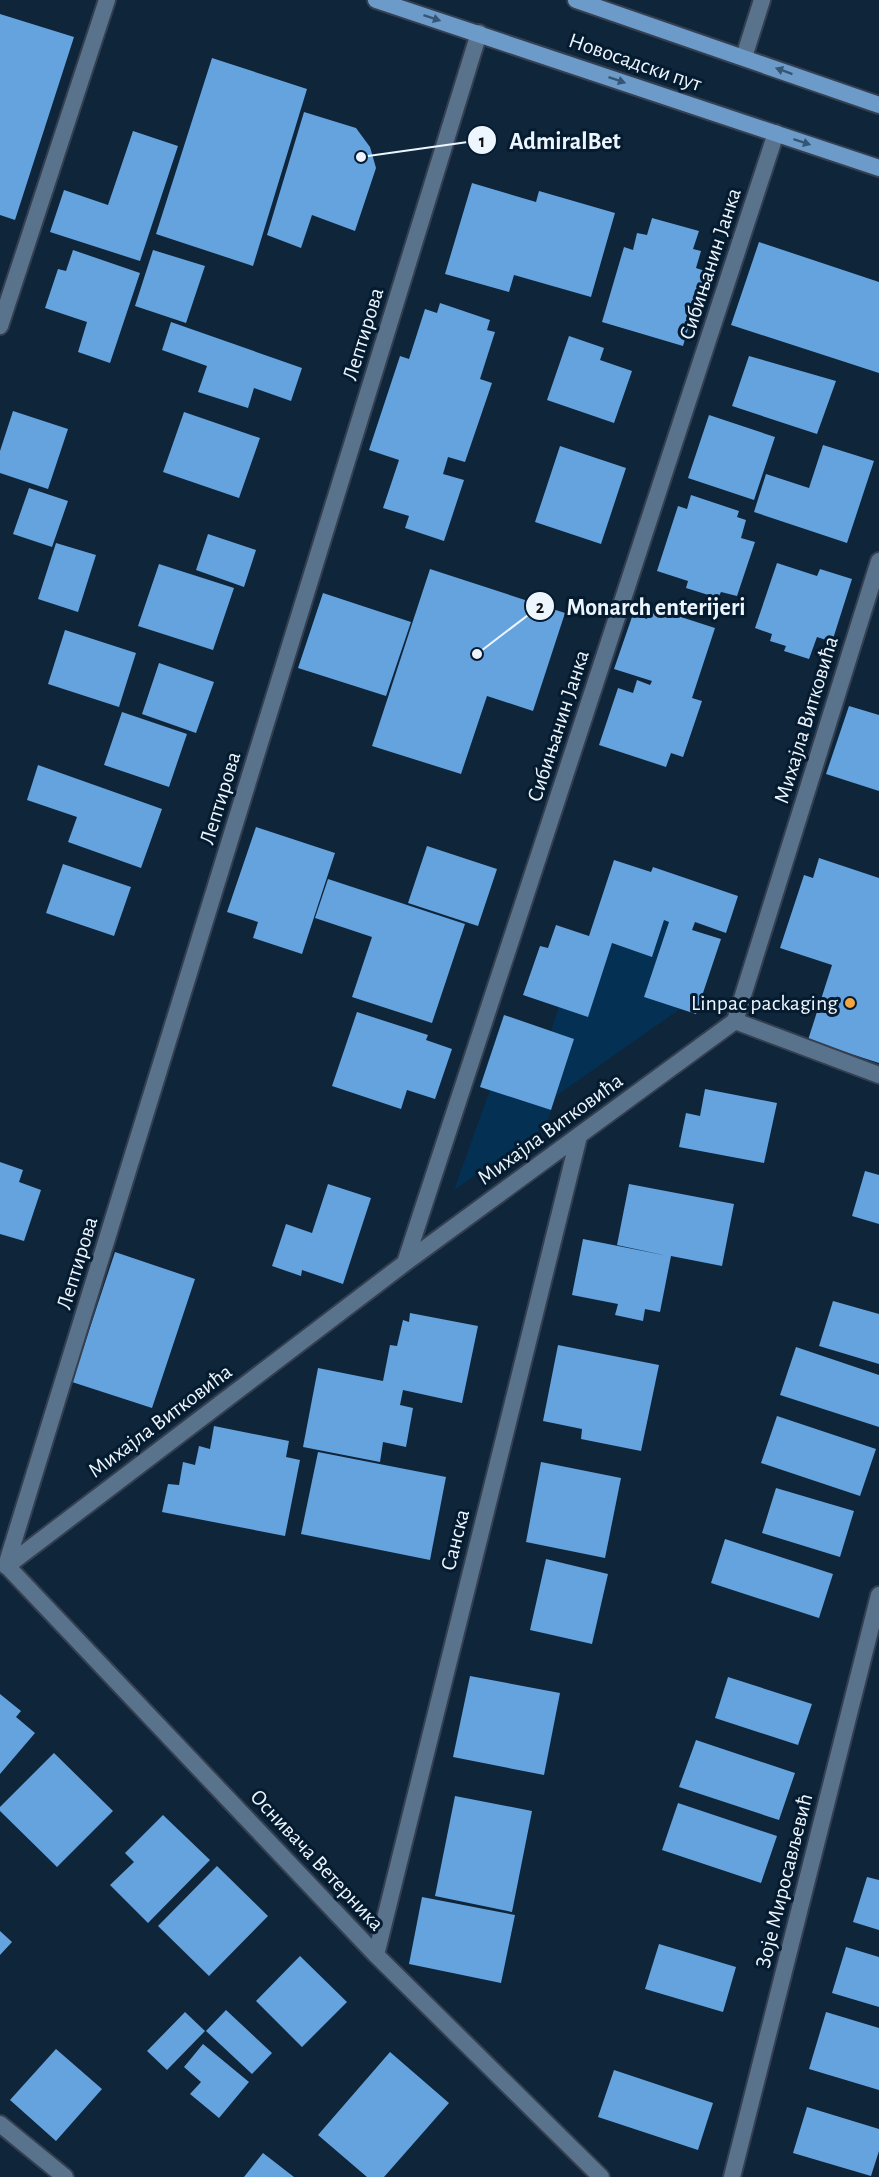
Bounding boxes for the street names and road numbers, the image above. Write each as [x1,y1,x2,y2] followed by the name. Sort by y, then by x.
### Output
[566,29,705,95] street label: Новосадски пут
[675,185,745,343] street label: Сибињанин Јанка
[339,285,387,383] street label: Лептирова
[770,634,842,806] street label: Михајла Витковића
[523,647,593,805] street label: Сибињанин Јанка
[196,749,244,847] street label: Лептирова
[473,1069,627,1189] street label: Михајла Витковића
[53,1214,101,1312] street label: Лептирова
[84,1360,236,1482] street label: Михајла Витковића
[437,1507,473,1573] street label: Санска
[246,1785,388,1935] street label: Оснивача Ветерника
[752,1791,816,1971] street label: Зоје Миросављевић

